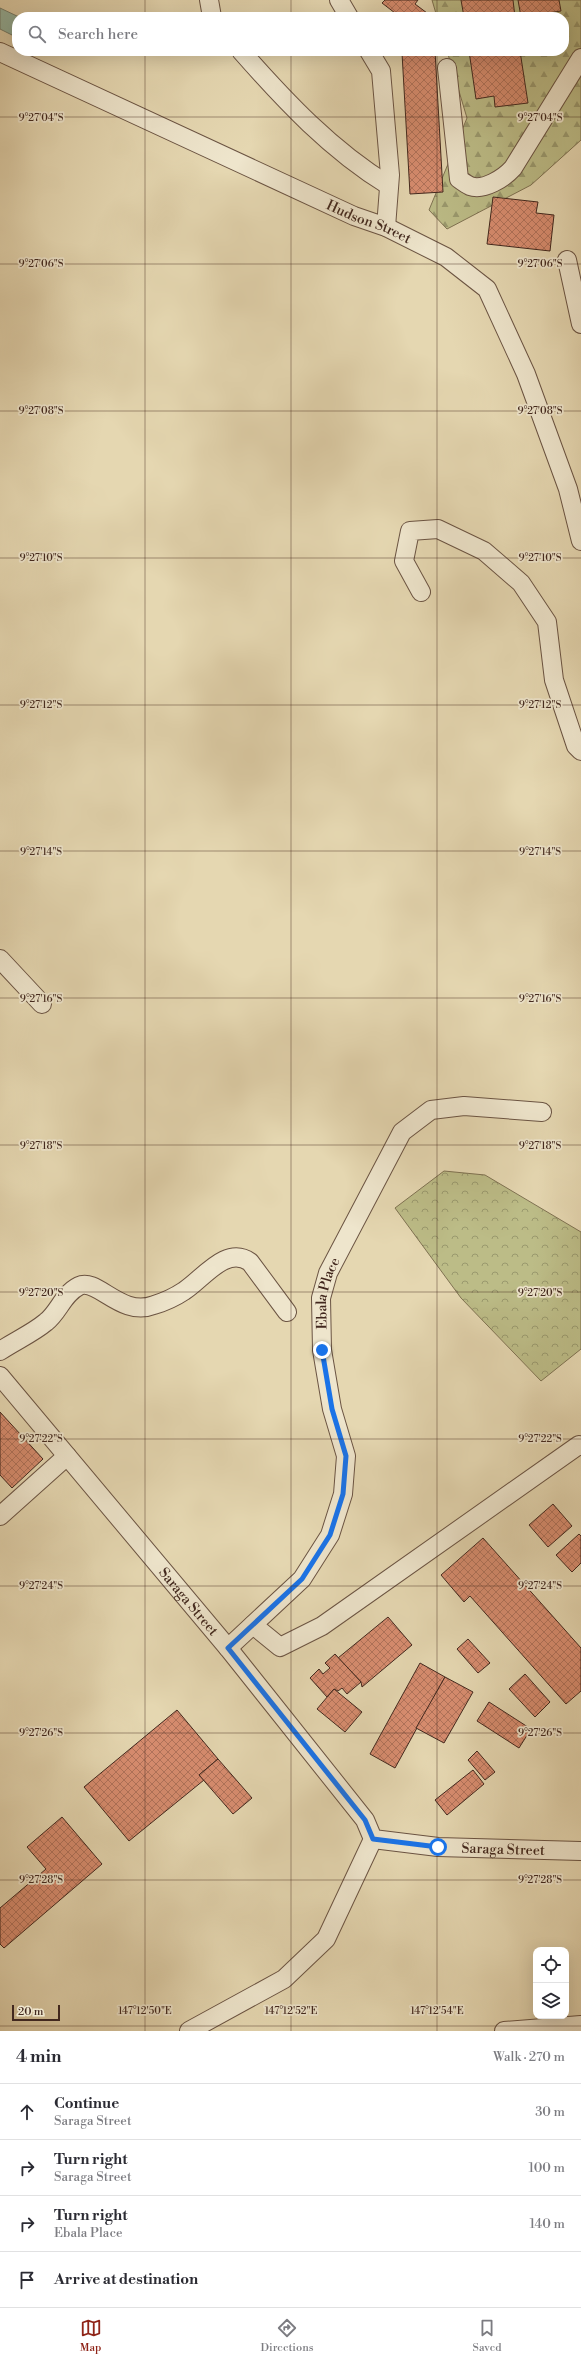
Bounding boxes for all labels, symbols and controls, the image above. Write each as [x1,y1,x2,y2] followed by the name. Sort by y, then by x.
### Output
[12,12,569,56] search box
[26,23,48,45] icon: search
[58,25,138,44] text: Search here
[19,112,64,124] text: 9°27'04"S
[518,112,563,124] text: 9°27'04"S
[323,196,414,248] street label: Hudson Street
[18,258,64,270] text: 9°27'06"S
[517,258,563,270] text: 9°27'06"S
[18,405,64,417] text: 9°27'08"S
[517,405,563,417] text: 9°27'08"S
[20,552,63,564] text: 9°27'10"S
[519,552,562,564] text: 9°27'10"S
[20,699,63,711] text: 9°27'12"S
[519,699,562,711] text: 9°27'12"S
[20,846,62,858] text: 9°27'14"S
[519,846,561,858] text: 9°27'14"S
[20,993,62,1005] text: 9°27'16"S
[519,993,561,1005] text: 9°27'16"S
[20,1140,63,1152] text: 9°27'18"S
[519,1140,562,1152] text: 9°27'18"S
[313,1255,345,1329] street label: Ebala Place
[19,1287,64,1299] text: 9°27'20"S
[518,1287,563,1299] text: 9°27'20"S
[313,1341,331,1359] route end
[19,1433,63,1445] text: 9°27'22"S
[518,1433,562,1445] text: 9°27'22"S
[154,1564,222,1640] street label: Saraga Street
[19,1580,63,1592] text: 9°27'24"S
[518,1580,562,1592] text: 9°27'24"S
[19,1727,63,1739] text: 9°27'26"S
[518,1727,562,1739] text: 9°27'26"S
[429,1838,447,1856] route start
[461,1840,545,1860] street label: Saraga Street
[19,1874,63,1886] text: 9°27'28"S
[518,1874,562,1886] text: 9°27'28"S
[533,1947,569,2019] map controls
[533,1947,569,1983] button: locate
[533,1983,569,2019] button: layers
[12,2003,60,2022] scale bar
[18,2005,43,2019] text: 20 m
[118,2005,172,2017] text: 147°12'50"E
[265,2005,317,2017] text: 147°12'52"E
[410,2005,464,2017] text: 147°12'54"E
[16,2046,61,2068] text: 4 min
[493,2049,565,2065] text: Walk · 270 m
[54,2094,119,2113] text: Continue
[16,2101,38,2123] icon: ahead
[535,2104,565,2120] text: 30 m
[54,2113,131,2129] text: Saraga Street
[54,2150,128,2169] text: Turn right
[16,2157,38,2179] icon: right
[529,2160,565,2176] text: 100 m
[54,2169,131,2185] text: Saraga Street
[54,2206,128,2225] text: Turn right
[16,2213,38,2235] icon: right
[529,2216,565,2232] text: 140 m
[54,2225,123,2241] text: Ebala Place
[16,2269,38,2291] icon: arrive
[54,2270,198,2289] text: Arrive at destination
[80,2317,102,2355] tab: Map
[261,2317,314,2355] tab: Directions
[473,2317,501,2355] tab: Saved

